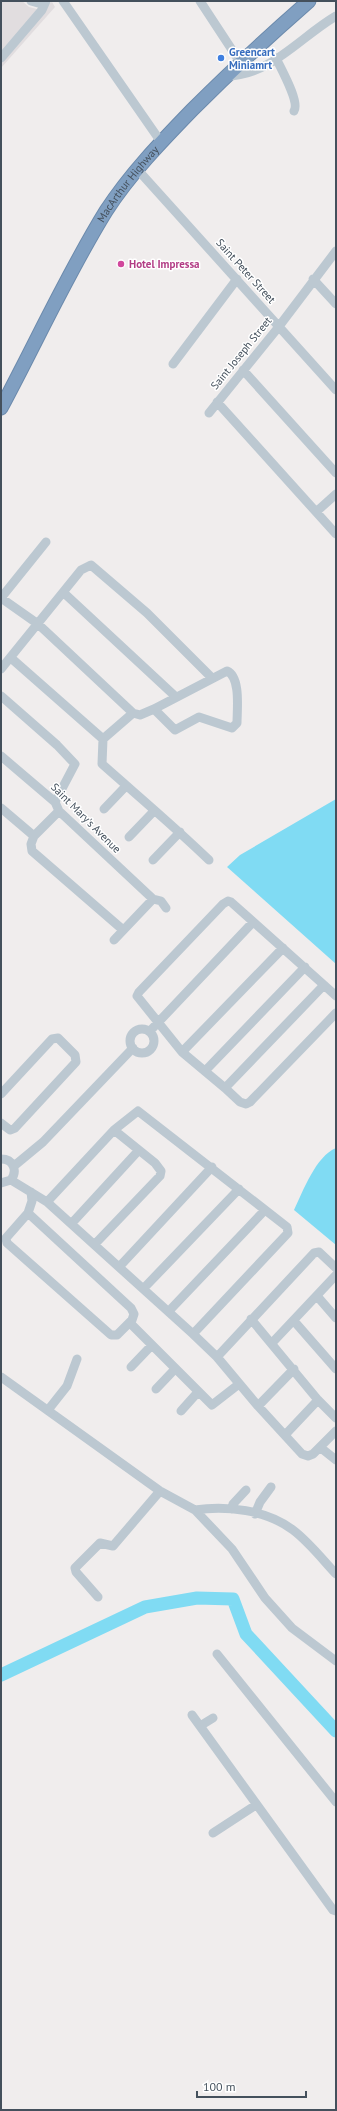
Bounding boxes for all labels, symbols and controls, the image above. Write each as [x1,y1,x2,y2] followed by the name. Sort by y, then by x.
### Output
[229,45,275,72] place label: Greencart Miniamrt
[216,53,226,63] marker: Greencart Miniamrt
[94,142,162,225] street label: MacArthur Highway
[213,236,279,306] street label: Saint Peter Street
[129,257,200,271] place label: Hotel Impressa
[116,259,126,269] marker: Hotel Impressa
[207,314,275,392] street label: Saint Joseph Street
[48,780,124,856] street label: Saint Mary's Avenue
[197,2073,306,2099] scale bar
[203,2079,236,2094] text: 100 m

